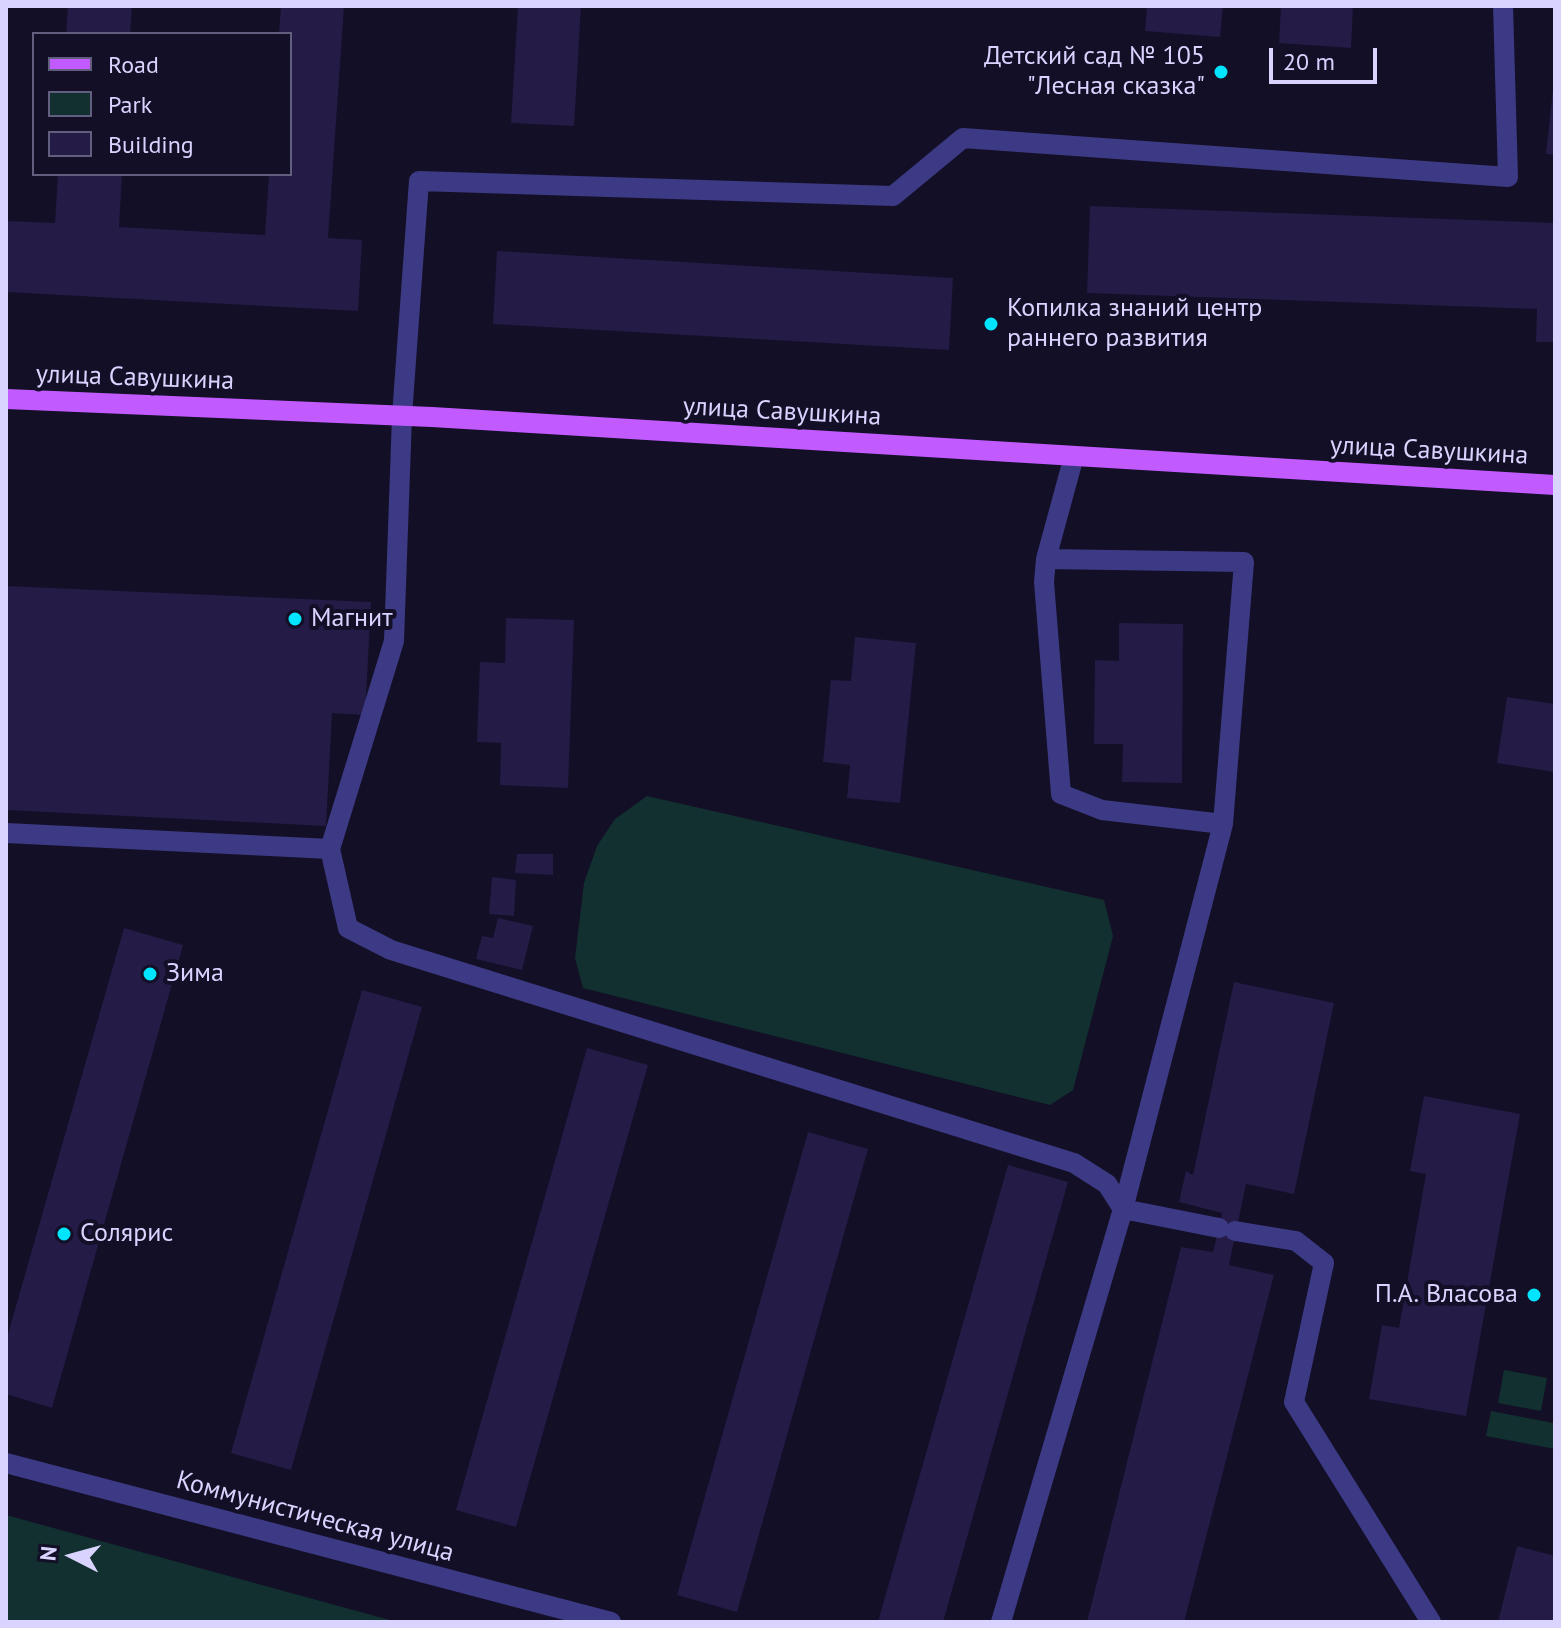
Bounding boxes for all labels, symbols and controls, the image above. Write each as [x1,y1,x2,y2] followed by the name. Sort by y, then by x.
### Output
[32,32,292,176] legend
[1273,32,1381,82] scale bar
[984,41,1205,102] place label: Детский сад № 105 "Лесная сказка"
[1283,46,1335,77] text: 20 m
[108,49,159,80] text: Road
[1212,63,1230,81] marker: Детский сад № 105 "Лесная сказка"
[108,89,152,120] text: Park
[108,129,194,160] text: Building
[1007,293,1262,354] place label: Копилка знаний центр раннего развития
[982,315,1000,333] marker: Копилка знаний центр раннего развития
[35,359,235,397] street label: улица Савушкина
[682,391,882,433] street label: улица Савушкина
[1329,430,1529,472] street label: улица Савушкина
[311,603,393,635] place label: Магнит
[286,610,304,628] marker: Магнит
[166,958,224,990] place label: Зима
[141,965,159,983] marker: Зима
[80,1218,173,1250] place label: Солярис
[55,1225,73,1243] marker: Солярис
[1375,1279,1518,1311] place label: П.А. Власова
[1525,1286,1543,1304] marker: П.А. Власова
[173,1465,457,1569] street label: Коммунистическая улица
[32,1516,112,1596] north arrow
[33,1545,63,1562] text: N

